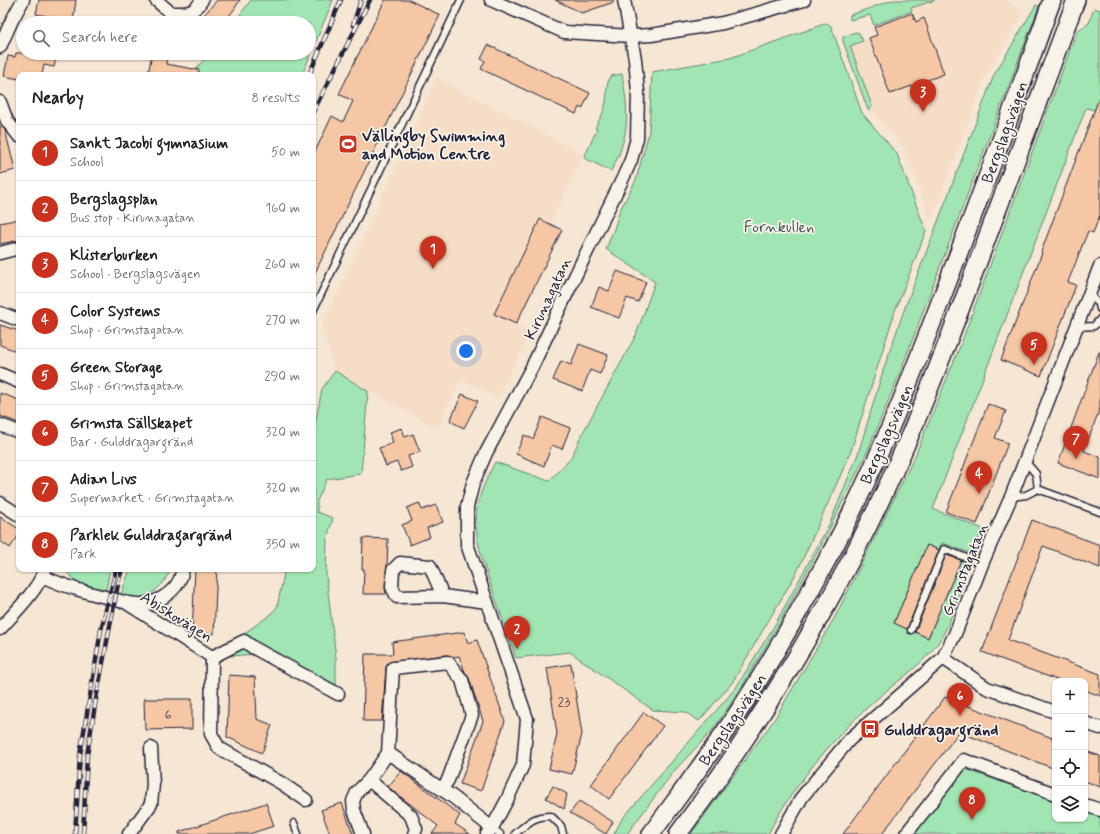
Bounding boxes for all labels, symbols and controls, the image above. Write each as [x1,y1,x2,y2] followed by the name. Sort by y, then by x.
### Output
[16,16,316,60] search box
[30,27,52,49] icon: search
[62,28,138,48] text: Search here
[910,79,936,112] pin: 3
[977,79,1034,187] street label: Bergslagsvägen
[32,87,84,109] text: Nearby
[252,90,300,107] text: 8 results
[362,126,505,165] place label: Vällingby Swimming and Motion Centre
[337,133,359,155] sports icon: Vällingby Swimming and Motion Centre
[70,134,228,154] text: Sankt Jacobi gymnasium
[42,144,48,161] text: 1
[271,144,300,161] text: 50 m
[70,154,104,171] text: School
[70,190,157,210] text: Bergslagsplan
[42,200,48,217] text: 2
[265,200,300,217] text: 160 m
[70,210,196,227] text: Bus stop · Kirunagatan
[744,217,814,238] park label: Fornkullen
[420,236,446,269] pin: 1
[70,246,158,266] text: Klisterburken
[520,253,577,344] street label: Kirunagatan
[42,256,48,273] text: 3
[265,256,300,273] text: 260 m
[70,266,201,283] text: School · Bergslagsvägen
[70,302,160,322] text: Color Systems
[41,312,49,329] text: 4
[265,312,300,329] text: 270 m
[70,322,184,339] text: Shop · Grimstagatan
[1021,332,1047,365] pin: 5
[456,341,476,361] your location
[70,358,162,378] text: Green Storage
[41,368,49,385] text: 5
[264,368,300,385] text: 290 m
[70,378,184,395] text: Shop · Grimstagatan
[856,382,920,488] street label: Bergslagsvägen
[70,414,193,434] text: Grimsta Sällskapet
[42,424,48,441] text: 6
[266,424,300,441] text: 320 m
[1063,426,1089,459] pin: 7
[70,434,193,451] text: Bar · Gulddragargränd
[966,461,992,494] pin: 4
[70,470,137,490] text: Adian Livs
[41,480,49,497] text: 7
[266,480,300,497] text: 320 m
[70,490,235,507] text: Supermarket · Grimstagatan
[937,519,994,619] street label: Grimstagatan
[70,526,232,546] text: Parklek Gulddragargränd
[41,536,49,553] text: 8
[266,536,300,553] text: 350 m
[70,546,96,563] text: Park
[136,587,216,648] street label: Abiskovägen
[504,616,530,649] pin: 2
[695,670,773,771] street label: Bergslagsvägen
[1052,678,1088,822] map controls
[1052,678,1088,714] button: +
[947,683,973,716] pin: 6
[558,693,570,711] house number: 23
[164,706,172,724] house number: 6
[1052,714,1088,750] button: −
[859,718,881,740] bus stop icon: Gulddragargränd
[884,720,998,743] place label: Gulddragargränd
[1052,750,1088,786] button: locate
[1052,786,1088,822] button: layers
[959,787,985,820] pin: 8

